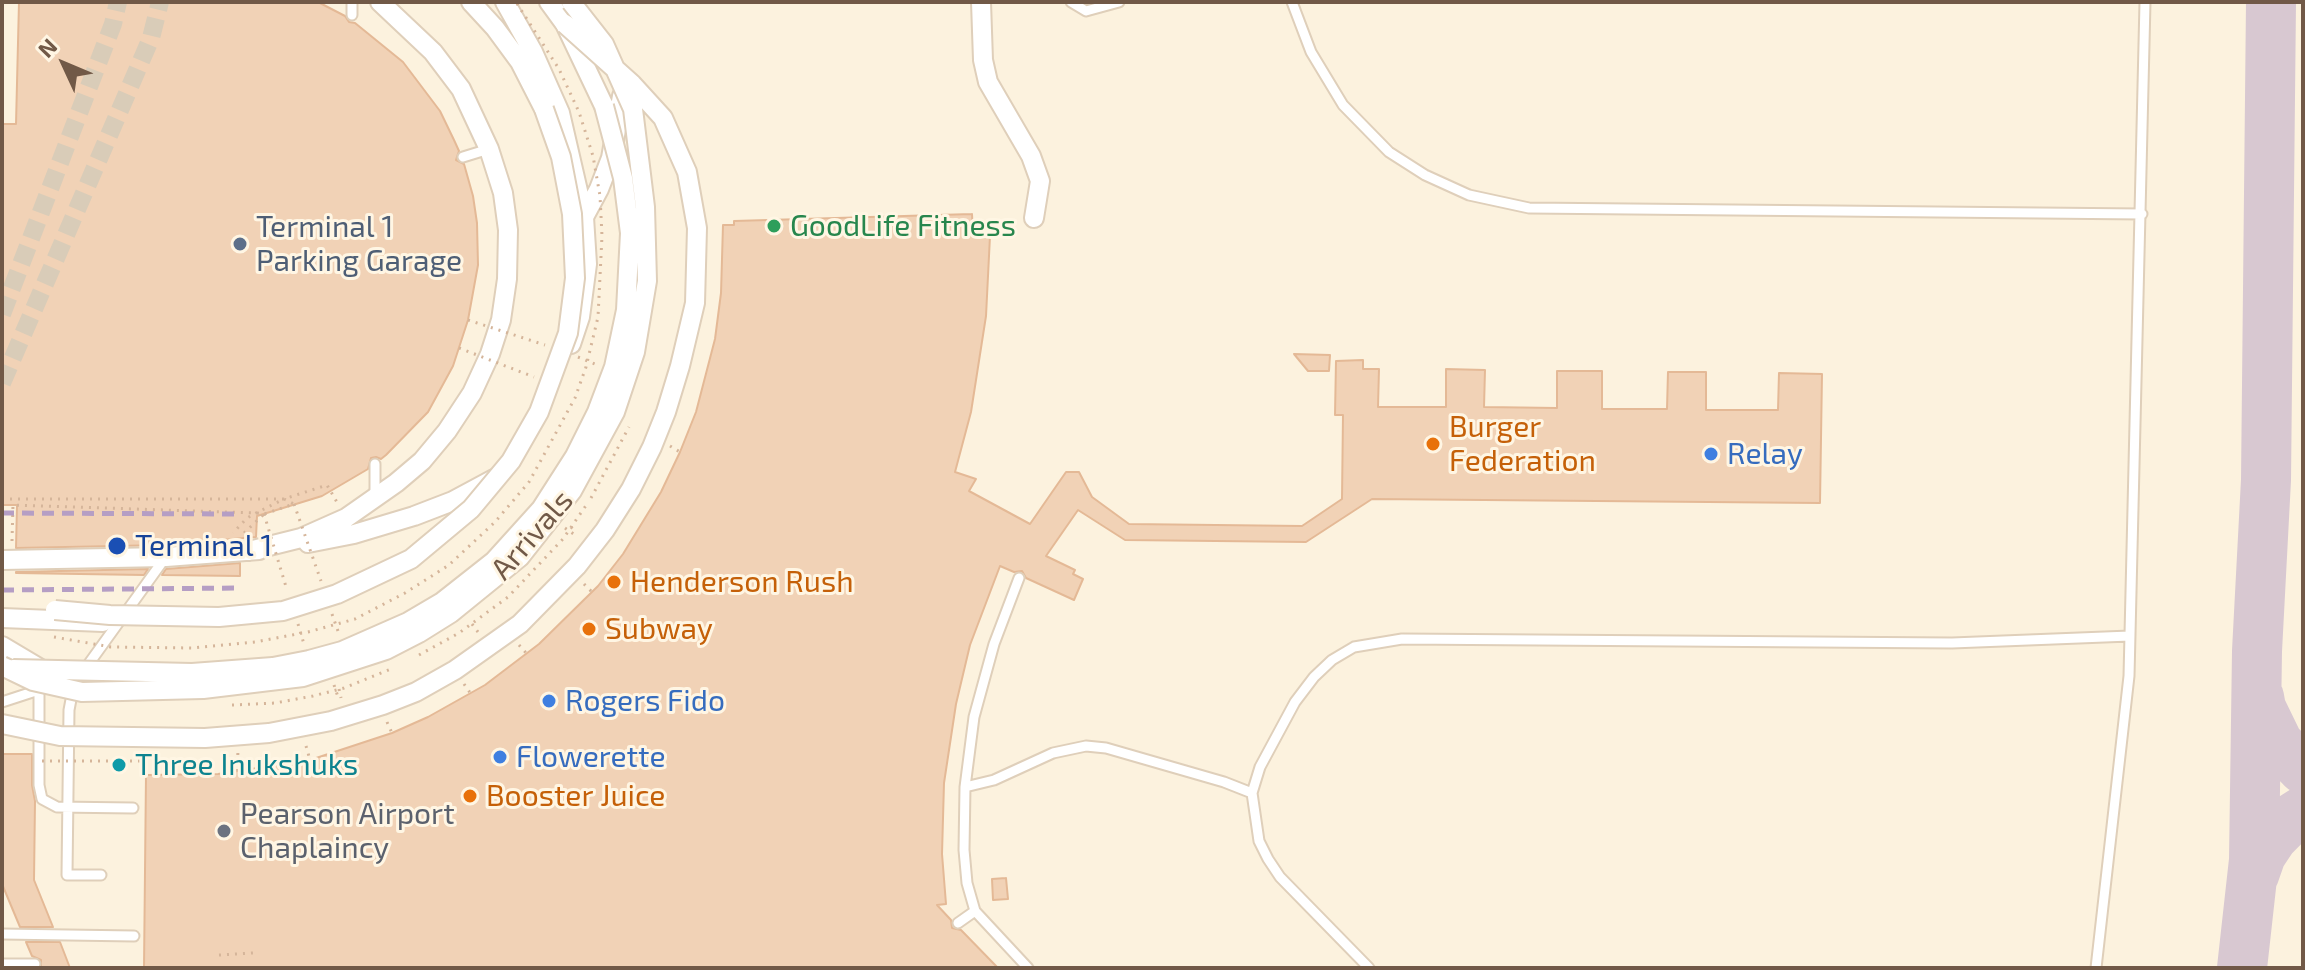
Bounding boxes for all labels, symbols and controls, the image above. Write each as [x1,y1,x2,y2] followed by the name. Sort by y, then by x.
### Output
[24,24,104,104] north arrow
[32,33,62,62] text: N
[790,208,1016,244] place label: GoodLife Fitness
[256,209,462,280] place label: Terminal 1 Parking Garage
[765,217,783,235] marker: GoodLife Fitness
[231,235,249,253] marker: Terminal 1 Parking Garage
[1449,409,1596,480] place label: Burger Federation
[1424,435,1442,453] marker: Burger Federation
[1727,436,1803,472] place label: Relay
[1702,445,1720,463] marker: Relay
[483,483,581,587] street label: Arrivals
[135,528,272,564] place label: Terminal 1
[106,535,128,557] marker: Terminal 1
[630,564,854,600] place label: Henderson Rush
[605,573,623,591] marker: Henderson Rush
[605,611,713,647] place label: Subway
[580,620,598,638] marker: Subway
[565,683,725,719] place label: Rogers Fido
[540,692,558,710] marker: Rogers Fido
[516,739,665,775] place label: Flowerette
[135,747,358,783] place label: Three Inukshuks
[491,748,509,766] marker: Flowerette
[110,756,128,774] marker: Three Inukshuks
[486,778,665,814] place label: Booster Juice
[461,787,479,805] marker: Booster Juice
[240,796,455,866] place label: Pearson Airport Chaplaincy
[215,822,233,840] marker: Pearson Airport Chaplaincy

